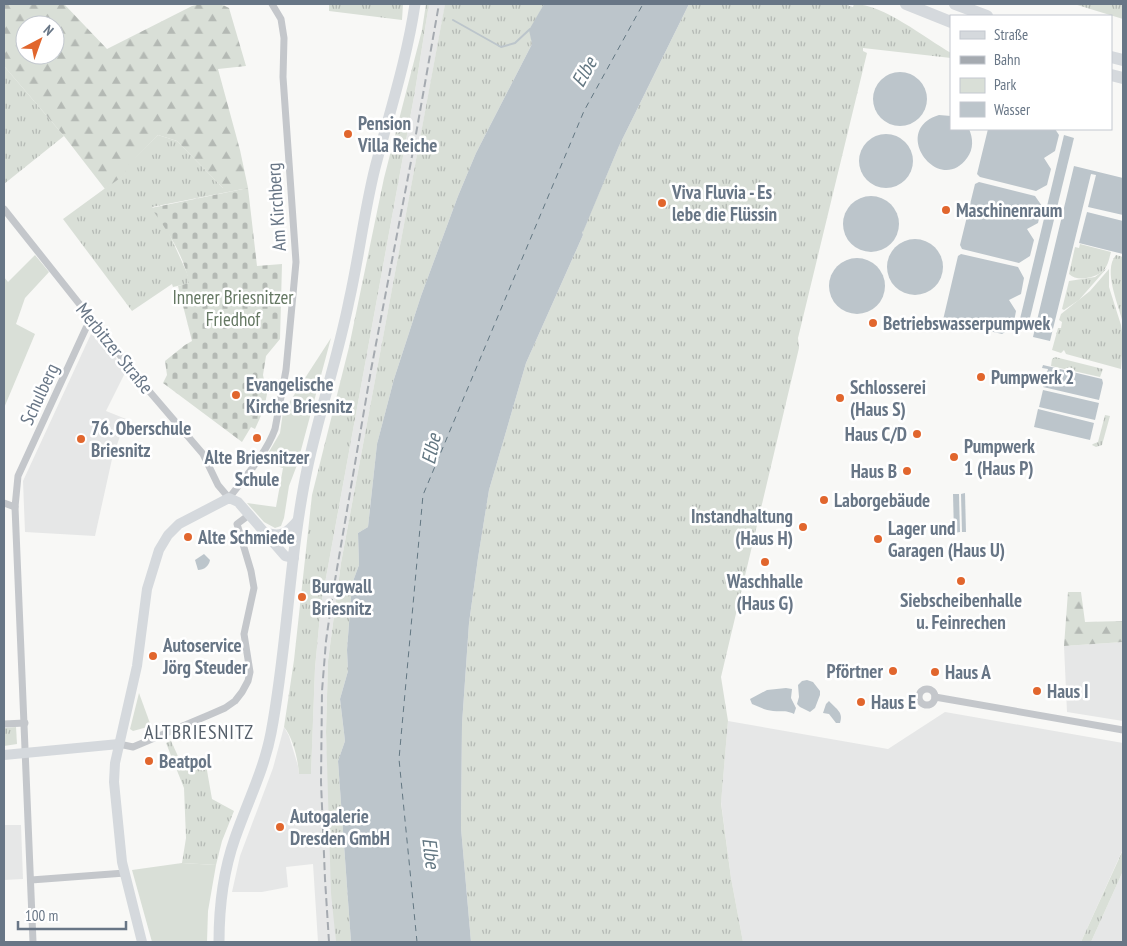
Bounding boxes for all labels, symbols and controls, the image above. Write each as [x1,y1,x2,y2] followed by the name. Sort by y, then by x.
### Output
[15,15,65,65] north arrow
[950,15,1112,130] legend
[40,21,57,39] text: N
[994,25,1028,44] text: Straße
[994,50,1020,69] text: Bahn
[565,51,604,92] water label: Elbe
[994,75,1016,94] text: Park
[994,100,1031,119] text: Wasser
[357,111,437,157] place label: Pension Villa Reiche
[342,128,354,140] marker: Pension Villa Reiche
[261,162,291,252] street label: Am Kirchberg
[671,180,777,226] place label: Viva Fluvia - Es lebe die Flüssin
[656,197,668,209] marker: Viva Fluvia - Es lebe die Flüssin
[956,198,1062,222] place label: Maschinenraum
[940,204,952,216] marker: Maschinenraum
[172,285,294,331] park label: Innerer Briesnitzer Friedhof
[71,298,159,398] street label: Merbitzer Straße
[883,311,1050,335] place label: Betriebswasserpumpwek
[867,317,879,329] marker: Betriebswasserpumpwek
[14,359,64,429] street label: Schulberg
[991,365,1074,389] place label: Pumpwerk 2
[975,371,987,383] marker: Pumpwerk 2
[246,372,352,418] place label: Evangelische Kirche Briesnitz
[850,375,926,421] place label: Schlosserei (Haus S)
[230,389,242,401] marker: Evangelische Kirche Briesnitz
[834,392,846,404] marker: Schlosserei (Haus S)
[91,416,191,462] place label: 76. Oberschule Briesnitz
[845,422,907,446] place label: Haus C/D
[911,428,923,440] marker: Haus C/D
[415,430,447,466] water label: Elbe
[251,432,263,444] marker: Alte Briesnitzer Schule
[75,433,87,445] marker: 76. Oberschule Briesnitz
[964,434,1035,480] place label: Pumpwerk 1 (Haus P)
[204,445,310,491] place label: Alte Briesnitzer Schule
[948,451,960,463] marker: Pumpwerk 1 (Haus P)
[851,459,897,483] place label: Haus B
[901,465,913,477] marker: Haus B
[834,488,930,512] place label: Laborgebäude
[818,494,830,506] marker: Laborgebäude
[691,504,793,550] place label: Instandhaltung (Haus H)
[888,516,1005,562] place label: Lager und Garagen (Haus U)
[797,521,809,533] marker: Instandhaltung (Haus H)
[197,525,295,549] place label: Alte Schmiede
[182,531,194,543] marker: Alte Schmiede
[872,533,884,545] marker: Lager und Garagen (Haus U)
[759,556,771,568] marker: Waschhalle (Haus G)
[726,569,803,615] place label: Waschhalle (Haus G)
[312,574,373,620] place label: Burgwall Briesnitz
[955,575,967,587] marker: Siebscheibenhalle u. Feinrechen
[900,588,1022,634] place label: Siebscheibenhalle u. Feinrechen
[296,591,308,603] marker: Burgwall Briesnitz
[162,633,248,679] place label: Autoservice Jörg Steuder
[147,650,159,662] marker: Autoservice Jörg Steuder
[827,659,883,683] place label: Pförtner
[945,660,991,684] place label: Haus A
[887,665,899,677] marker: Pförtner
[929,666,941,678] marker: Haus A
[1047,679,1089,703] place label: Haus I
[1031,685,1043,697] marker: Haus I
[871,690,916,714] place label: Haus E
[855,696,867,708] marker: Haus E
[144,719,254,745] district label: ALTBRIESNITZ
[159,749,212,773] place label: Beatpol
[143,755,155,767] marker: Beatpol
[289,804,390,850] place label: Autogalerie Dresden GmbH
[274,821,286,833] marker: Autogalerie Dresden GmbH
[416,836,446,871] water label: Elbe
[18,898,125,930] scale bar
[25,906,58,925] text: 100 m

